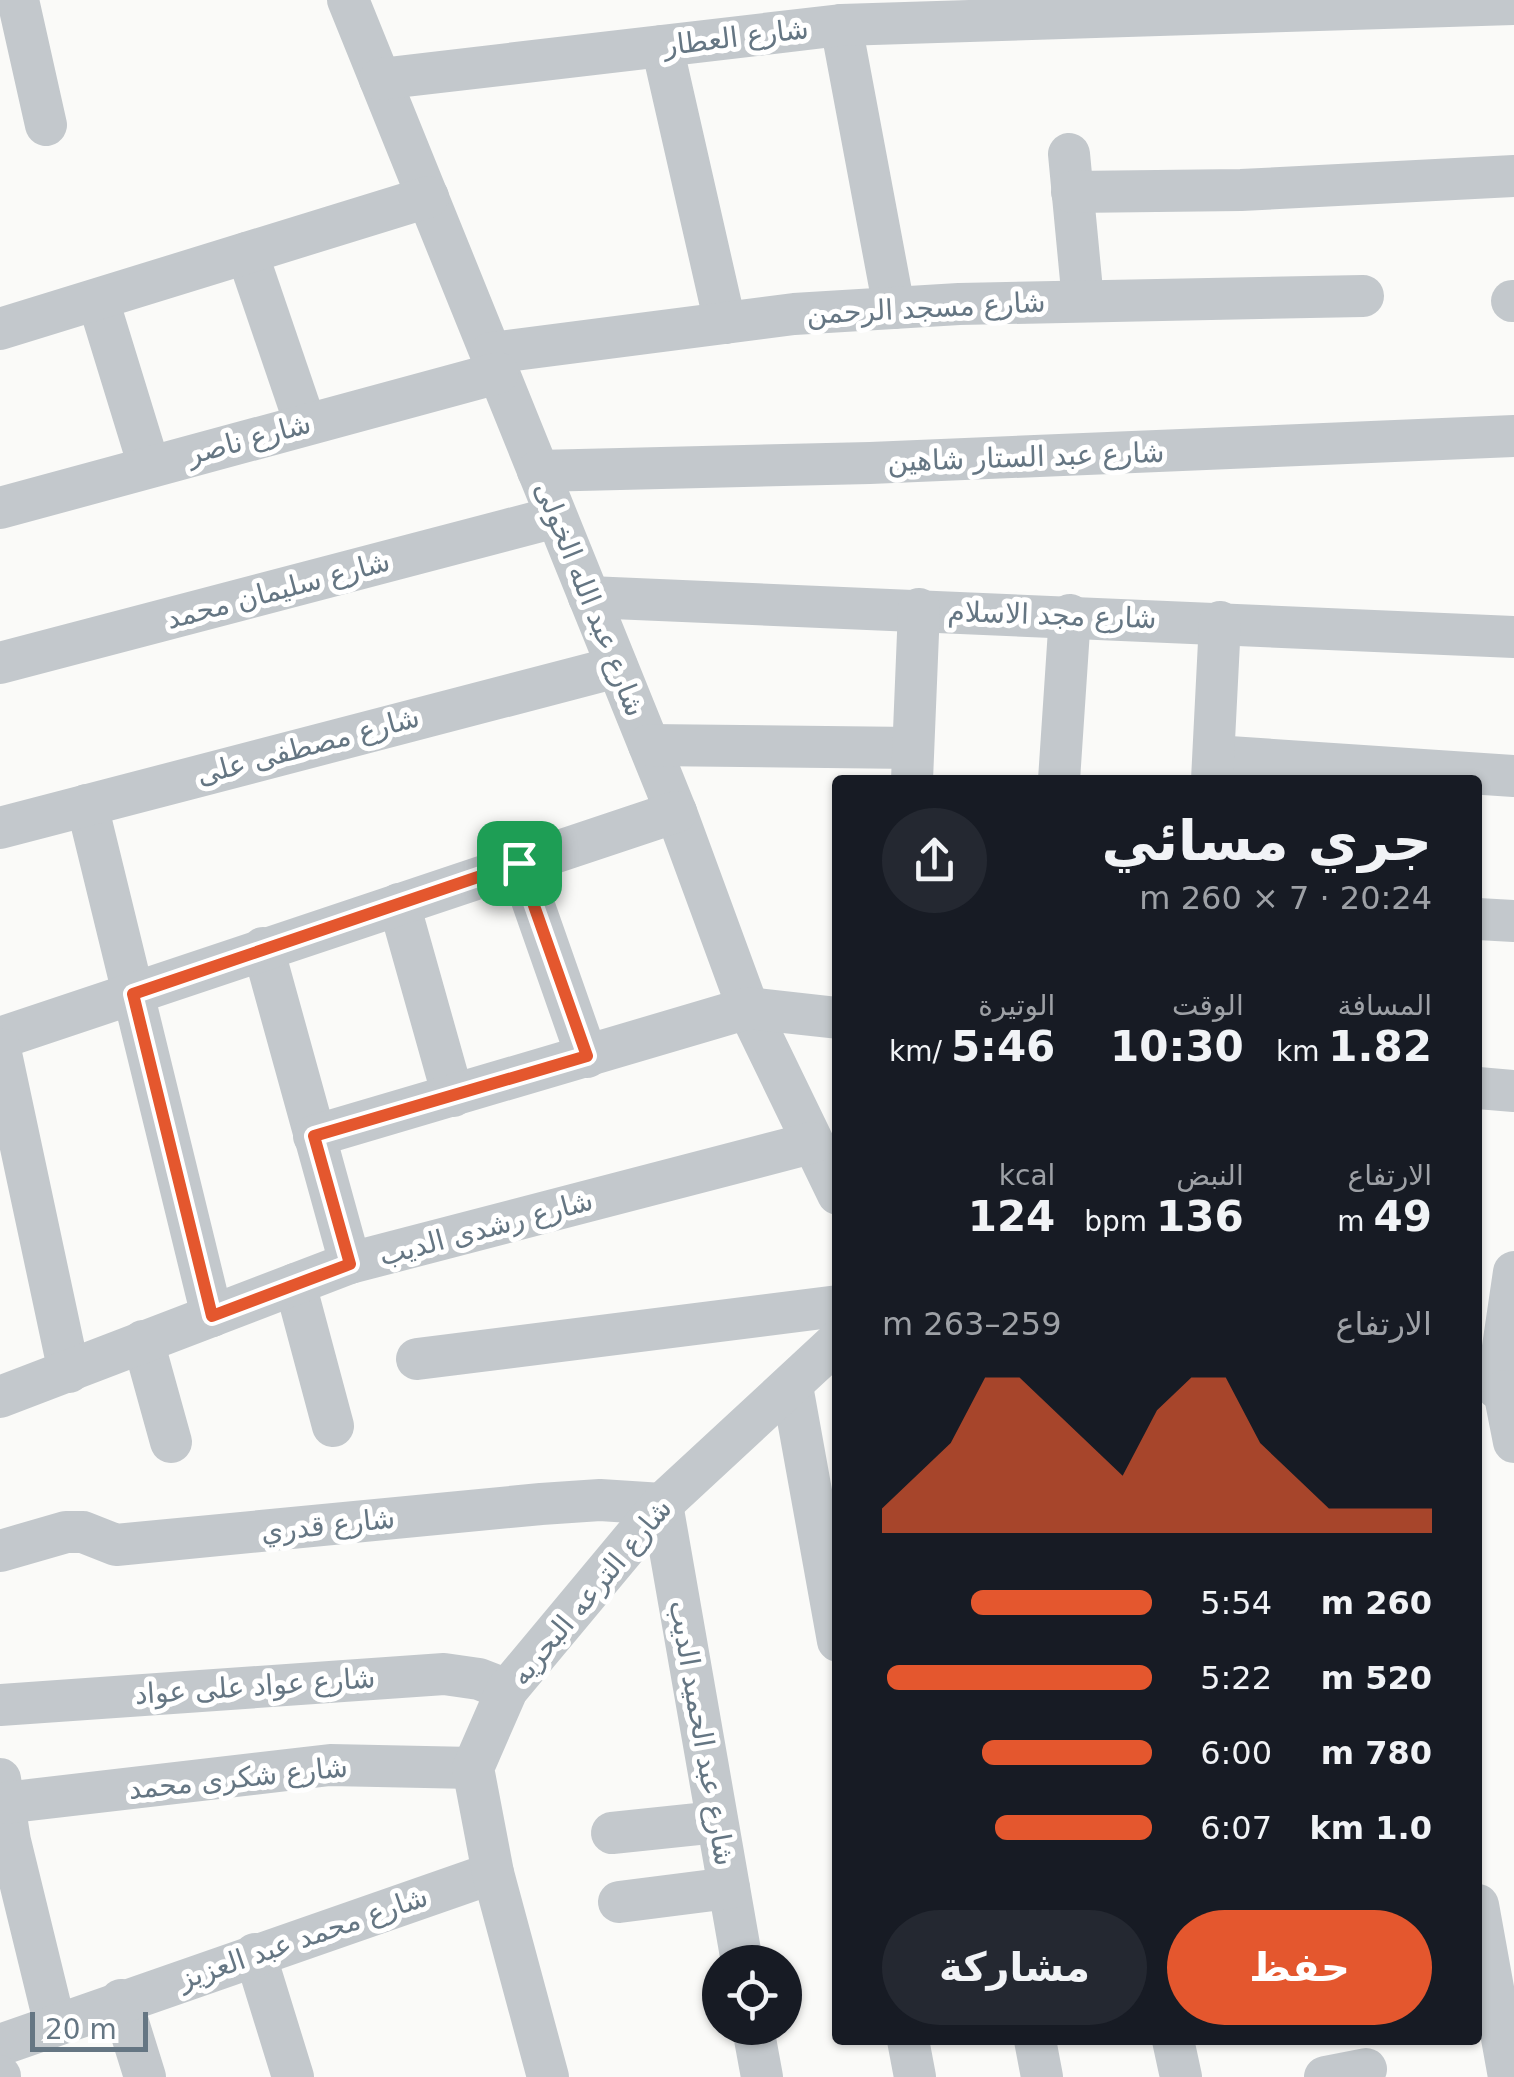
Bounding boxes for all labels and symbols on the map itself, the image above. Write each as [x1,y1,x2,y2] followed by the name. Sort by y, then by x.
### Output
[660,12,810,63] street label: شارع العطار
[806,285,1046,331] street label: شارع مسجد الرحمن
[182,407,314,472] street label: شارع ناصر
[887,436,1165,478] street label: شارع عبد الستار شاهين
[528,477,652,721] street label: شارع عبد الله الخولى
[162,544,394,636] street label: شارع سليمان محمد
[947,595,1157,635] street label: شارع مجد الاسلام
[193,700,423,792] street label: شارع مصطفى على
[477,821,562,906] pin
[376,1184,596,1272] street label: شارع رشدى الديب
[503,1492,679,1692] street label: شارع الترعه البحريه
[259,1502,397,1548] street label: شارع قدري
[662,1598,742,1868] street label: شارع عبد الحميد الديب
[134,1661,376,1711] street label: شارع عواد على عواد
[127,1750,349,1806] street label: شارع شكرى محمد
[172,1880,432,1997] street label: شارع محمد عبد العزيز
[30,2007,148,2052] scale bar

